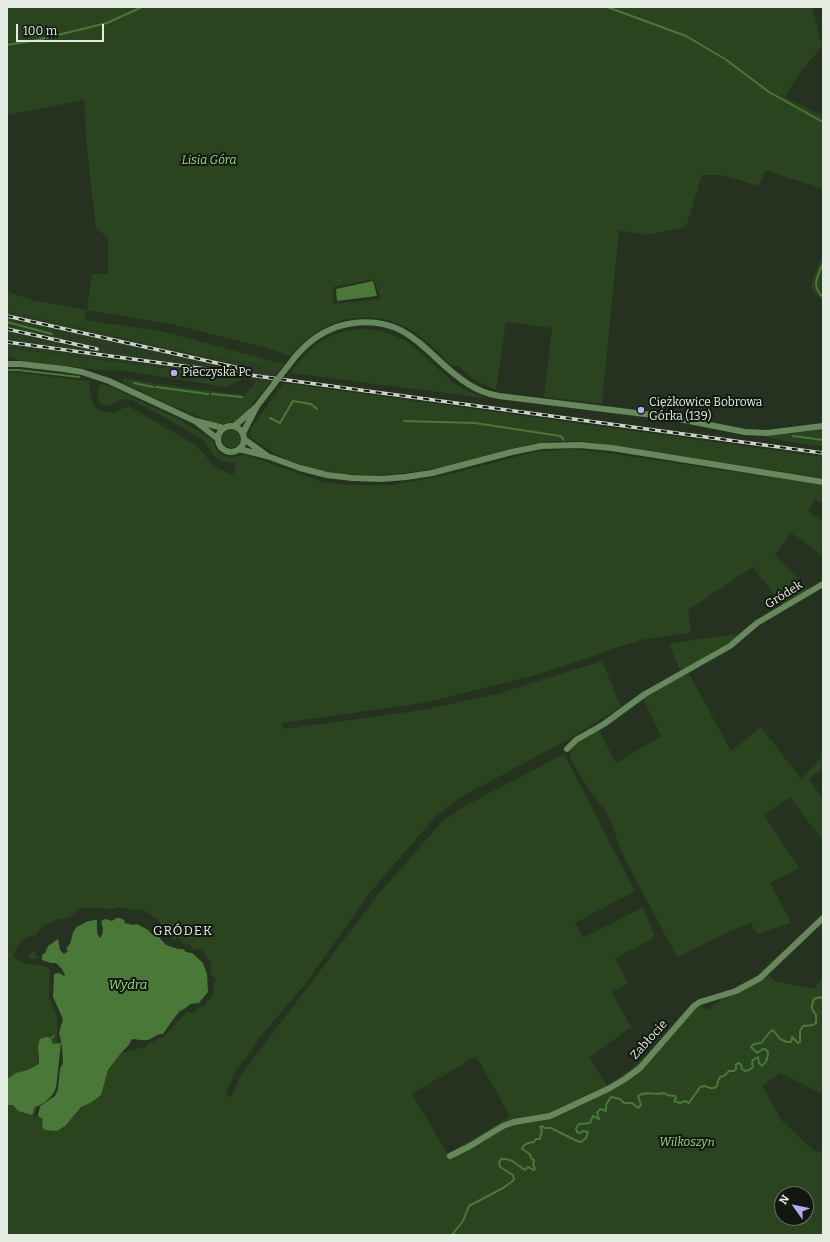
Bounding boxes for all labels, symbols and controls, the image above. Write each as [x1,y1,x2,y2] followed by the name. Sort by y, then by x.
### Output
[18,16,106,42] scale bar
[23,24,57,38] text: 100 m
[181,154,237,168] park label: Lisia Góra
[182,366,251,380] place label: Pieczyska Pc
[169,368,179,378] marker: Pieczyska Pc
[649,396,762,424] place label: Ciężkowice Bobrowa Górka (139)
[636,405,646,415] marker: Ciężkowice Bobrowa Górka (139)
[763,578,805,612] street label: Gródek
[153,923,213,939] district label: GRÓDEK
[109,977,147,993] water label: Wydra
[628,1017,670,1063] street label: Zabłocie
[659,1136,715,1150] park label: Wilkoszyn
[774,1186,814,1226] north arrow
[777,1193,792,1207] text: N

